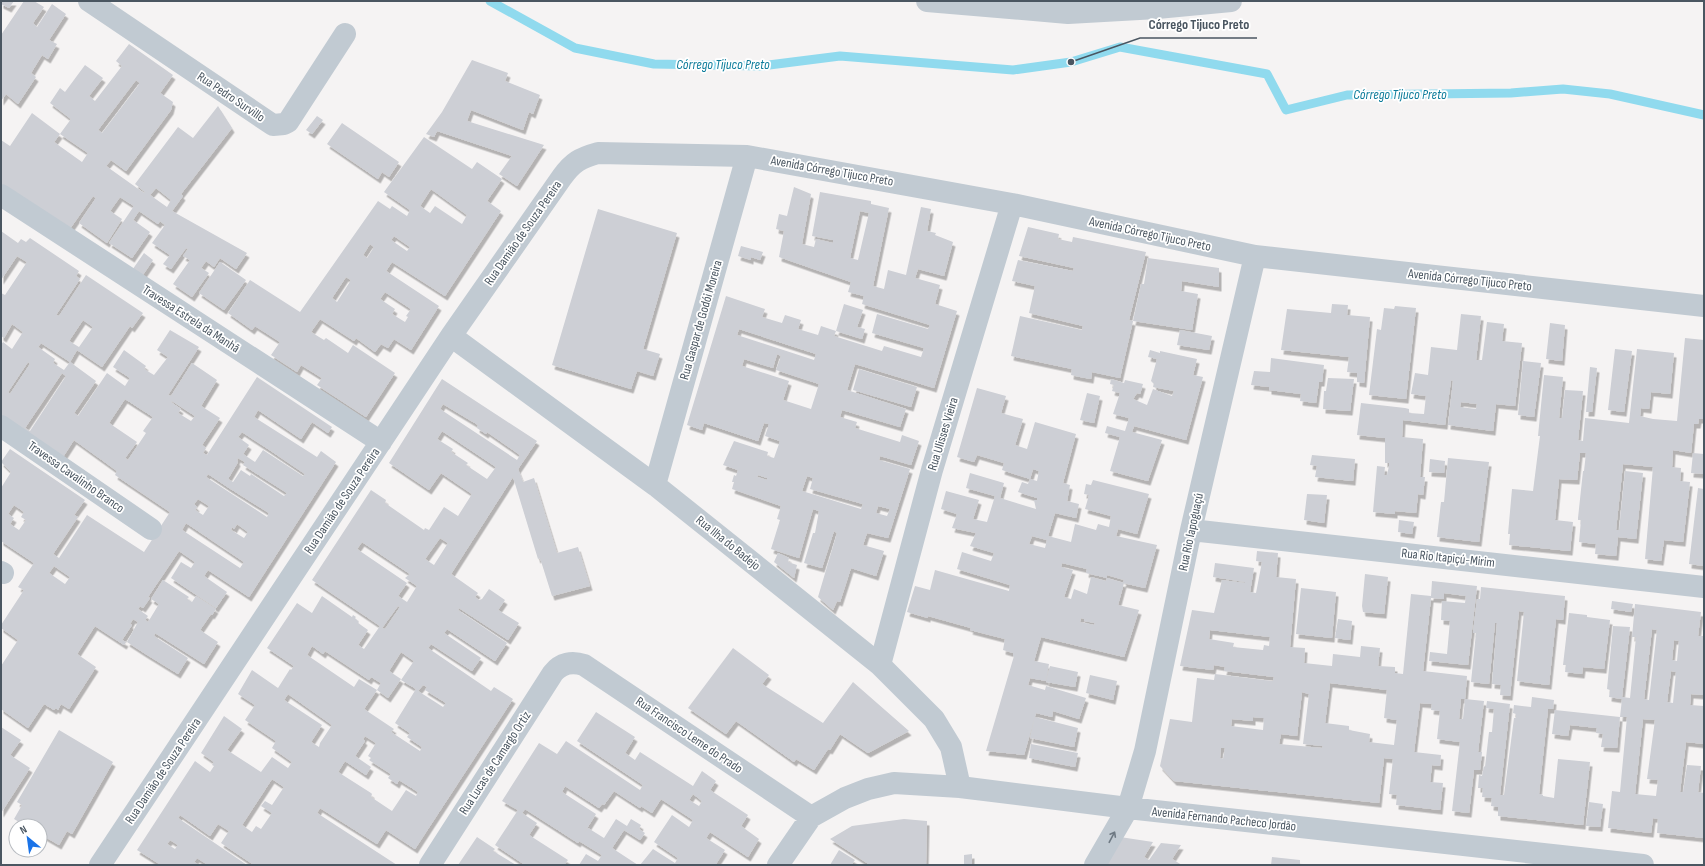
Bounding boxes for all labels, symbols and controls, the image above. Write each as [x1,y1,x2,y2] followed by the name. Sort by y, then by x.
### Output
[1140,12,1257,38] callout: Córrego Tijuco Preto
[1149,16,1249,33] text: Córrego Tijuco Preto
[676,56,770,73] water label: Córrego Tijuco Preto
[194,69,268,125] street label: Rua Pedro Survillo
[1353,86,1447,103] water label: Córrego Tijuco Preto
[768,152,895,190] street label: Avenida Córrego Tijuco Preto
[481,177,565,289] street label: Rua Damião de Souza Pereira
[1087,213,1212,255] street label: Avenida Córrego Tijuco Preto
[676,258,726,382] street label: Rua Gaspar de Godói Moreira
[1406,265,1533,294] street label: Avenida Córrego Tijuco Preto
[139,282,243,356] street label: Travessa Estrela da Manhã
[924,395,962,473] street label: Rua Ulisses Vieira
[25,438,127,516] street label: Travessa Cavalinho Branco
[301,445,383,557] street label: Rua Damião de Souza Pereira
[1175,492,1207,572] street label: Rua Rio Iapoguaçú
[693,512,763,574] street label: Rua Ilha do Badejo
[1401,545,1495,571] street label: Rua Rio Itapiçú-Mirim
[632,693,746,777] street label: Rua Francisco Leme do Prado
[456,708,535,818] street label: Rua Lucas de Camargo Ortiz
[122,715,204,827] street label: Rua Damião de Souza Pereira
[1150,803,1297,835] street label: Avenida Fernando Pacheco Jordão
[8,818,48,858] north arrow
[18,823,29,837] text: N
[1109,831,1117,843] one-way arrow

